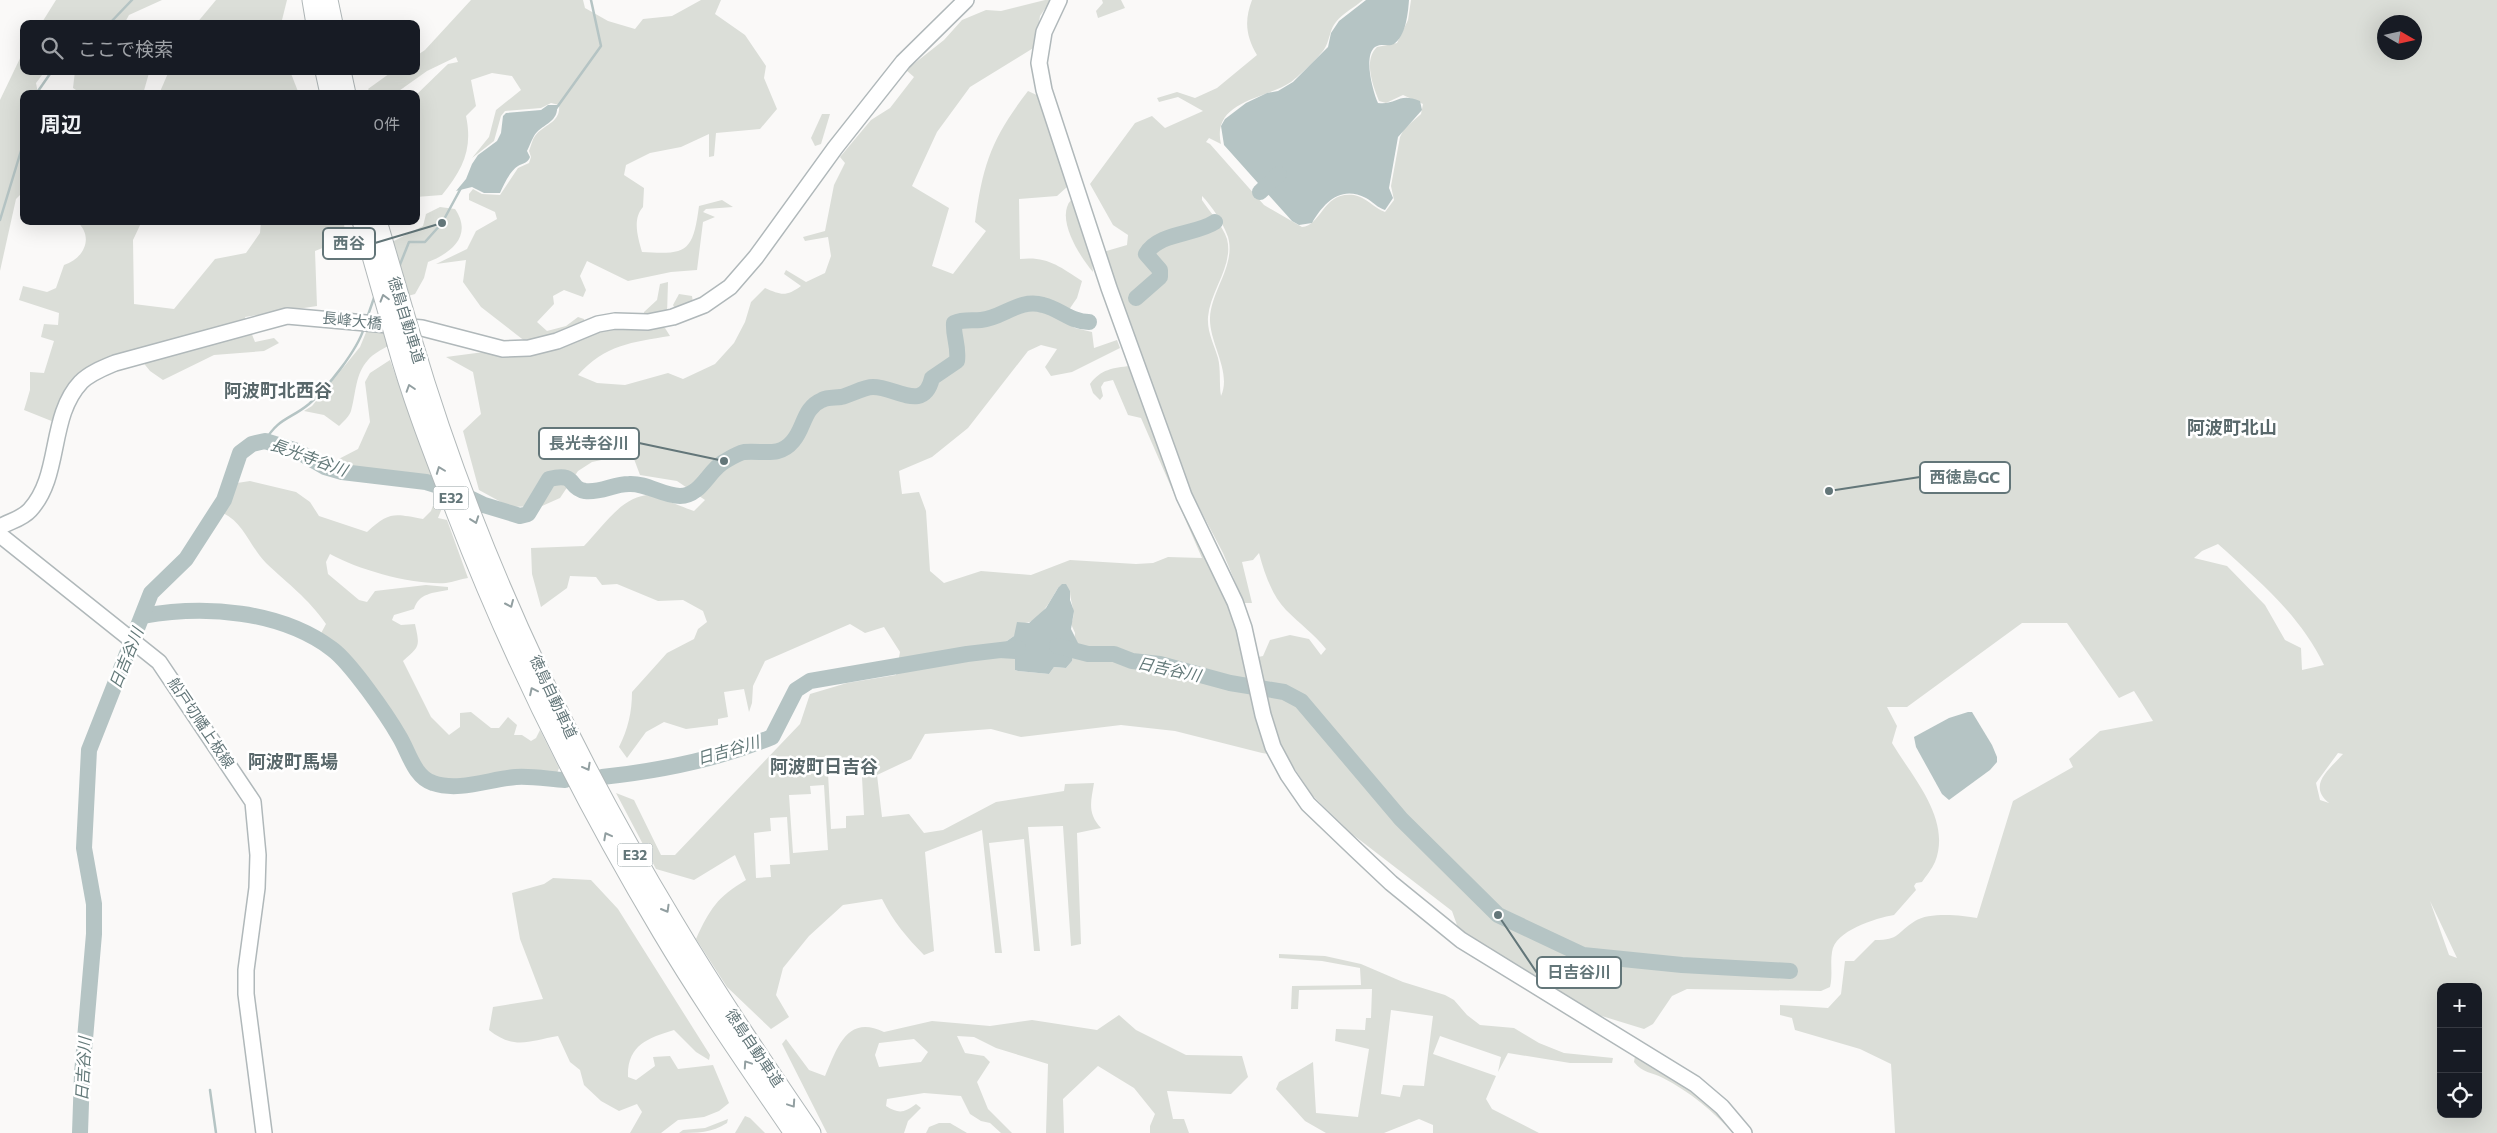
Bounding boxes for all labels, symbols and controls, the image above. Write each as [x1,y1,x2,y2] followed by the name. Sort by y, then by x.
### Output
[2377,15,2422,60] north arrow
[20,20,420,75] search box
[38,34,66,62] icon: search
[78,37,173,60] text: ここで検索
[40,111,82,136] text: 周辺
[374,114,400,133] text: 0件
[323,228,375,259] callout: 西谷
[333,233,365,252] text: 西谷
[385,274,429,365] street label: 徳島自動車道
[379,294,389,302] one-way arrow
[321,308,383,332] street label: 長峰大橋
[224,379,332,401] district label: 阿波町北西谷
[405,384,415,393] one-way arrow
[2187,416,2277,438] district label: 阿波町北山
[539,428,639,459] callout: 長光寺谷川
[549,433,629,452] text: 長光寺谷川
[268,434,352,480] water label: 長光寺谷川
[1920,462,2010,493] callout: 西徳島GC
[436,466,446,475] one-way arrow
[1930,467,2000,486] text: 西徳島GC
[434,486,468,509] road number: E32
[469,516,479,524] one-way arrow
[503,599,514,608] one-way arrow
[105,623,147,691] water label: 日吉谷川
[527,652,581,741] street label: 徳島自動車道
[1136,653,1204,685] water label: 日吉谷川
[165,674,239,771] street label: 船戸切幡上板線
[528,687,539,696] one-way arrow
[694,731,763,767] water label: 日吉谷川
[248,750,338,772] district label: 阿波町馬場
[770,755,878,777] district label: 阿波町日吉谷
[580,761,590,770] one-way arrow
[603,832,613,841] one-way arrow
[618,844,652,866] road number: E32
[659,903,669,912] one-way arrow
[1537,957,1621,988] callout: 日吉谷川
[1547,962,1611,981] text: 日吉谷川
[2437,983,2482,1118] map controls
[2437,983,2482,1028] button: +
[722,1005,787,1090] street label: 徳島自動車道
[2437,1028,2482,1073] button: −
[71,1035,94,1101] water label: 日吉谷川
[744,1060,753,1069] one-way arrow
[2437,1073,2482,1118] button: locate
[785,1099,795,1108] one-way arrow

